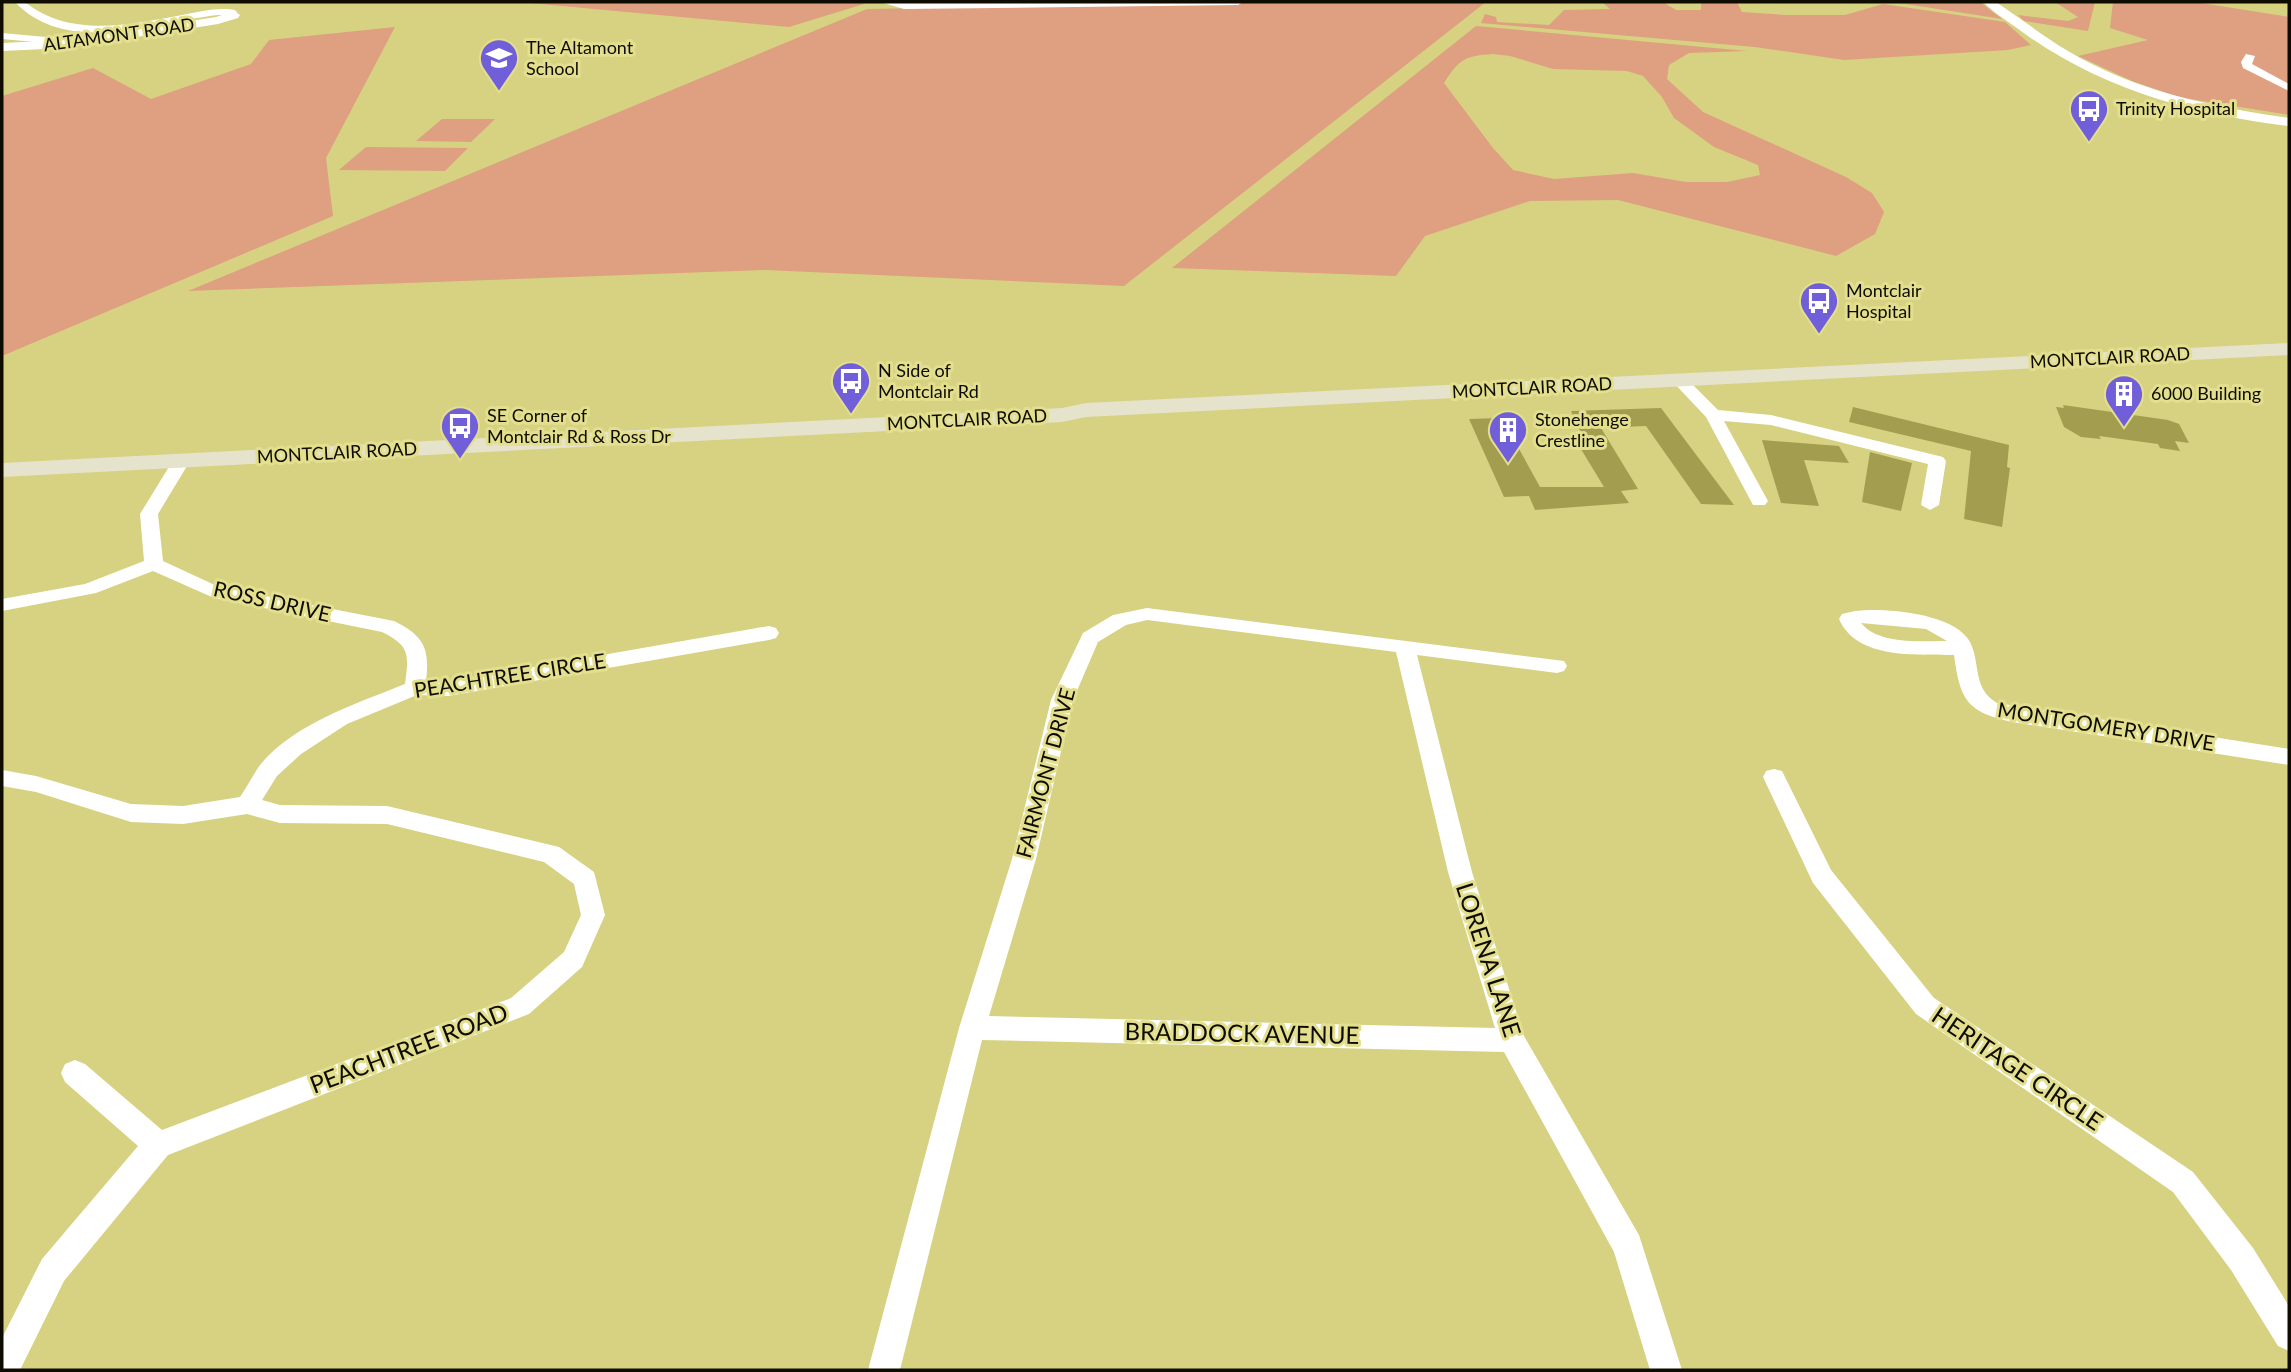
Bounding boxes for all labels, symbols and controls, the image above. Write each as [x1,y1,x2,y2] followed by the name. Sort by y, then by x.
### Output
[42,13,196,55] street label: ALTAMONT ROAD
[526,36,634,79] place label: The Altamont School
[478,37,520,92] school or university icon: The Altamont School
[2068,88,2110,143] bus stop icon: Trinity Hospital
[2116,97,2235,119] place label: Trinity Hospital
[1846,279,1922,322] place label: Montclair Hospital
[1798,280,1840,335] bus stop icon: Montclair Hospital
[2029,342,2191,372] street label: MONTCLAIR ROAD
[878,359,979,402] place label: N Side of Montclair Rd
[830,360,872,415] bus stop icon: N Side of Montclair Rd
[1451,372,1613,402] street label: MONTCLAIR ROAD
[2103,373,2145,428] building icon: 6000 Building
[2151,382,2261,404] place label: 6000 Building
[487,404,671,447] place label: SE Corner of Montclair Rd & Ross Dr
[886,404,1048,434] street label: MONTCLAIR ROAD
[439,405,481,460] bus stop icon: SE Corner of Montclair Rd & Ross Dr
[1535,408,1629,451] place label: Stonehenge Crestline
[1487,409,1529,464] building icon: Stonehenge Crestline
[256,437,418,467] street label: MONTCLAIR ROAD
[211,575,333,626] street label: ROSS DRIVE
[412,647,607,702] street label: PEACHTREE CIRCLE
[1010,685,1079,860] street label: FAIRMONT DRIVE
[1996,696,2217,755] street label: MONTGOMERY DRIVE
[1451,879,1528,1040] street label: LORENA LANE
[305,996,512,1099] street label: PEACHTREE ROAD
[1927,1000,2109,1136] street label: HERITAGE CIRCLE
[1124,1016,1360,1049] street label: BRADDOCK AVENUE

